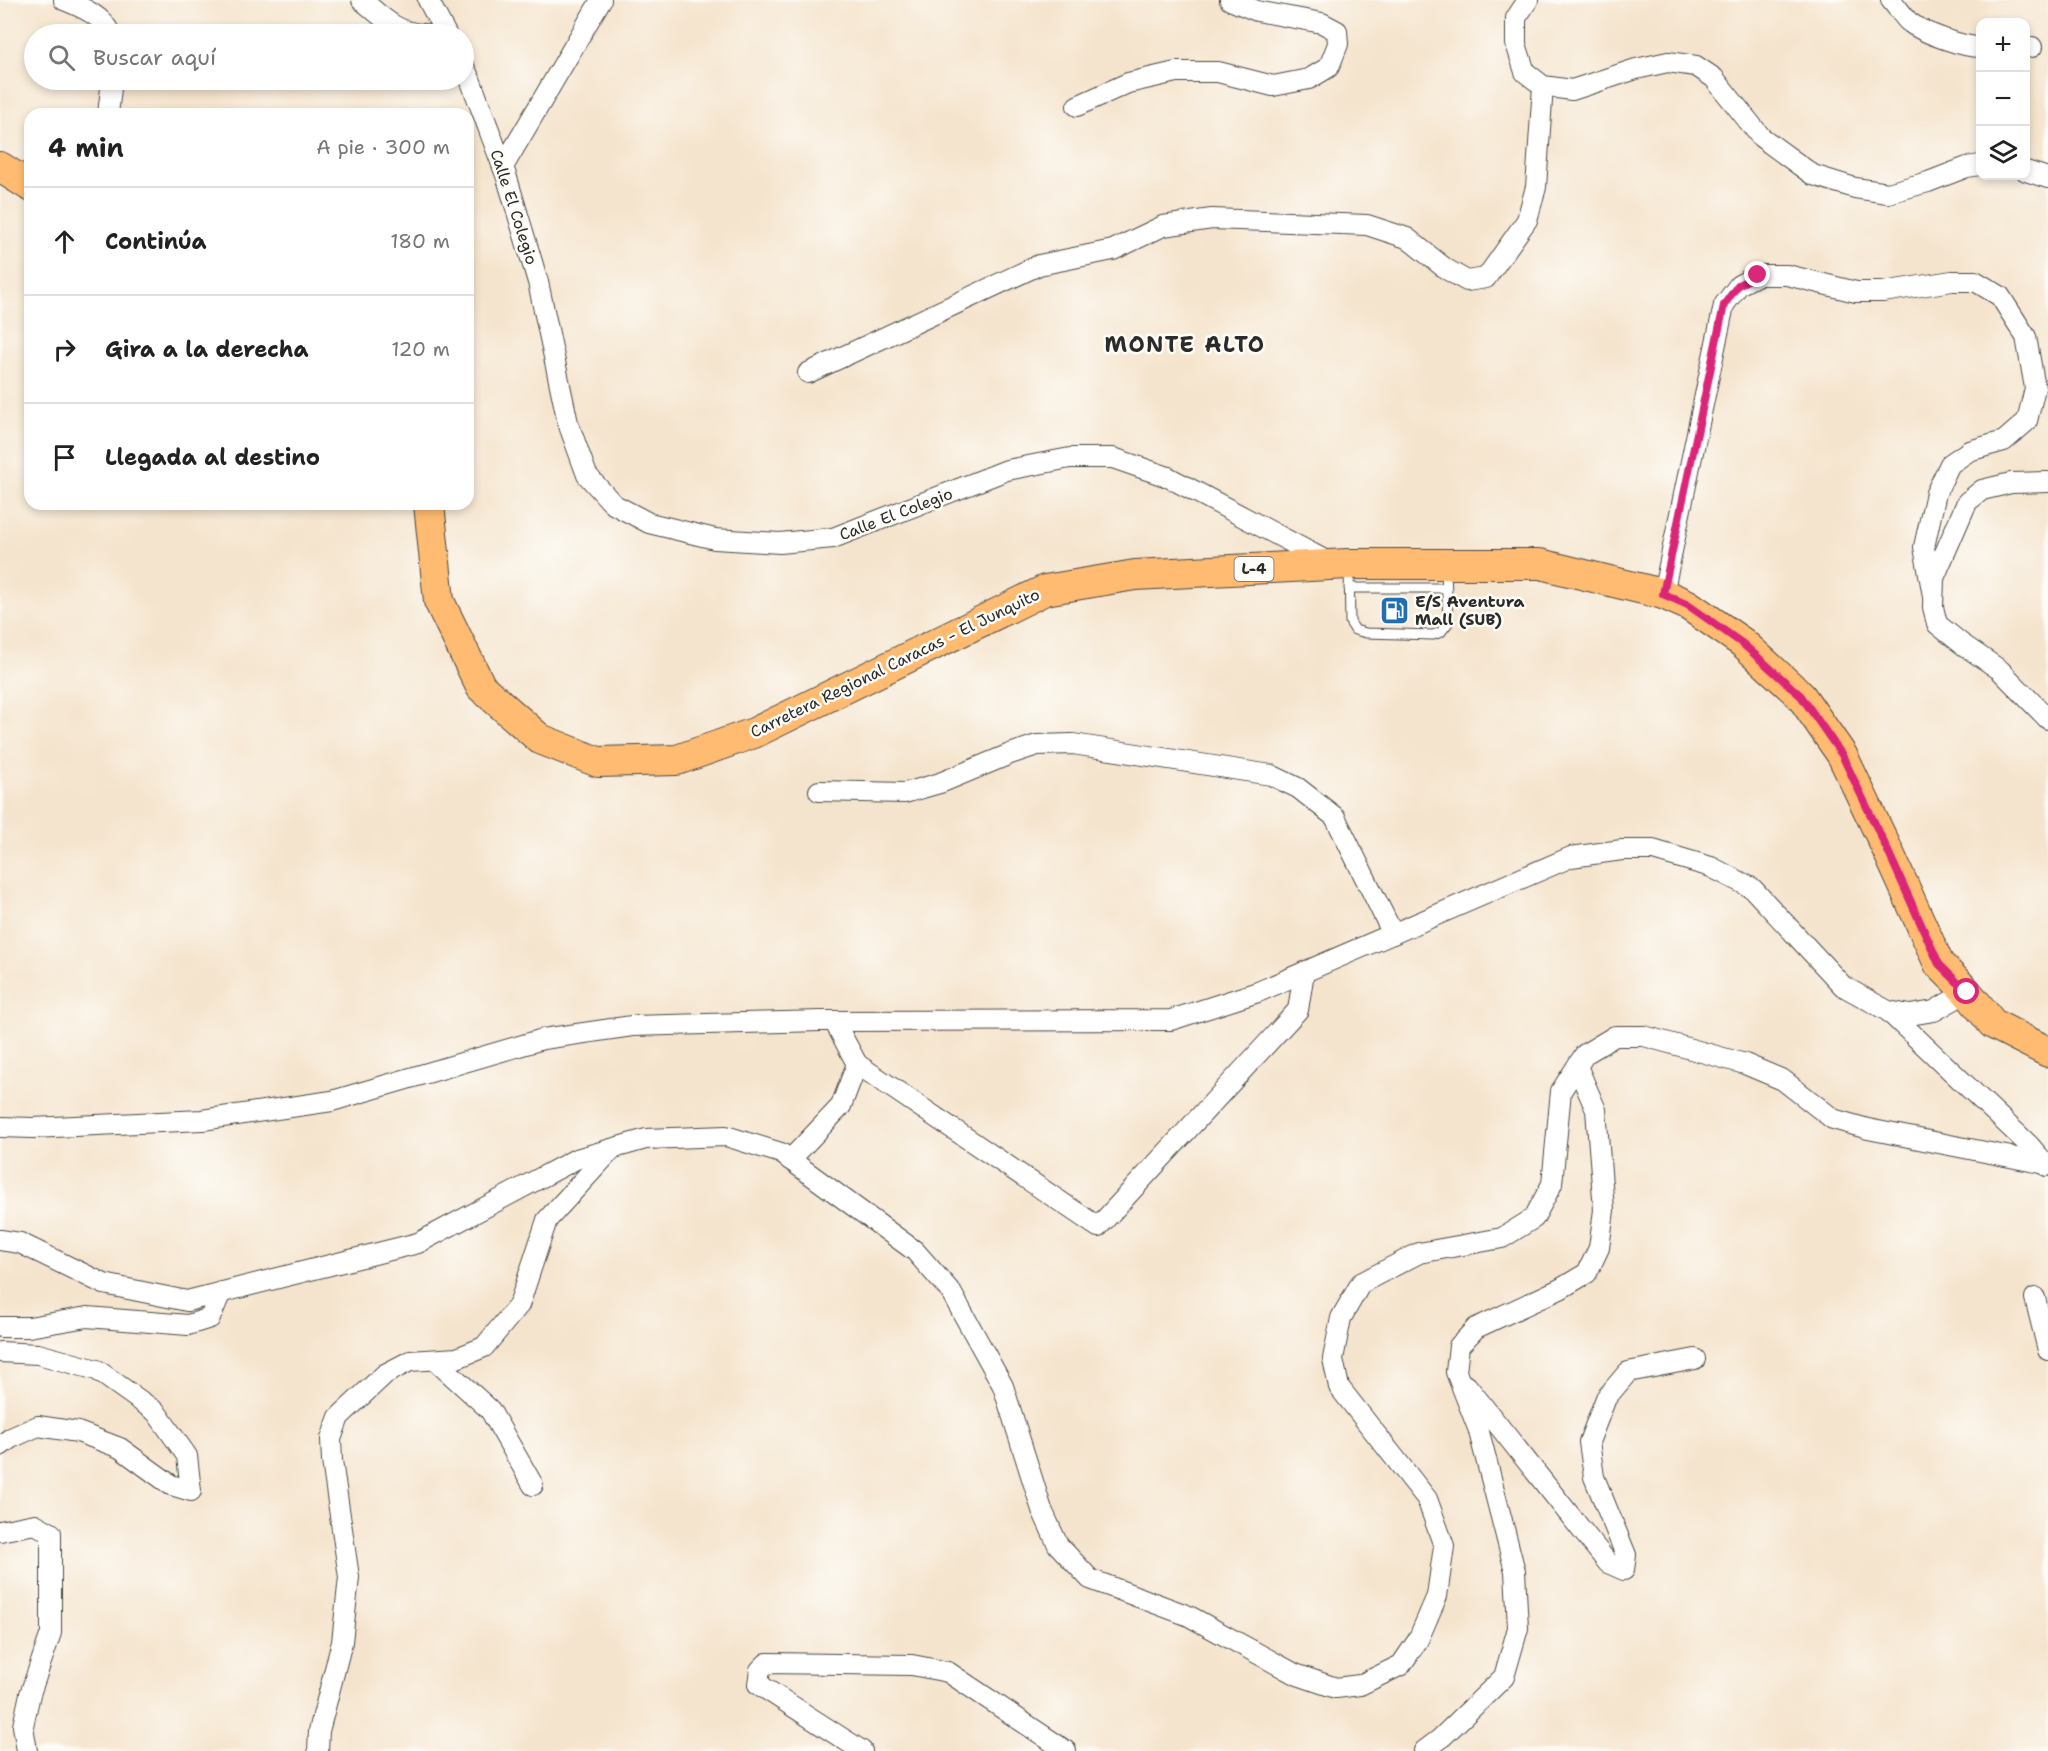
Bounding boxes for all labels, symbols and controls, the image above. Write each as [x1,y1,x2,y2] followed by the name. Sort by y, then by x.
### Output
[1976,18,2030,180] map controls
[1976,18,2030,72] button: +
[24,24,474,90] search box
[45,41,78,74] icon: search
[93,43,216,72] text: Buscar aquí
[1976,72,2030,126] button: −
[1976,126,2030,180] button: layers
[48,130,124,165] text: 4 min
[316,134,450,160] text: A pie · 300 m
[486,147,542,267] street label: Calle El Colegio
[48,225,81,258] icon: ahead
[105,227,207,256] text: Continúa
[390,228,450,254] text: 180 m
[1744,261,1770,287] route end
[1104,330,1266,359] district label: MONTE ALTO
[48,333,81,366] icon: right
[105,335,309,364] text: Gira a la derecha
[391,336,450,362] text: 120 m
[48,441,81,474] icon: arrive
[105,443,320,472] text: Llegada al destino
[836,483,956,545] street label: Calle El Colegio
[1234,557,1274,581] road number: L-4
[747,584,1043,742] street label: Carretera Regional Caracas - El Junquito
[1415,591,1524,630] place label: E/S Aventura Mall (SUB)
[1378,594,1410,626] fuel station icon: E/S Aventura Mall (SUB)
[1953,978,1979,1004] route start

